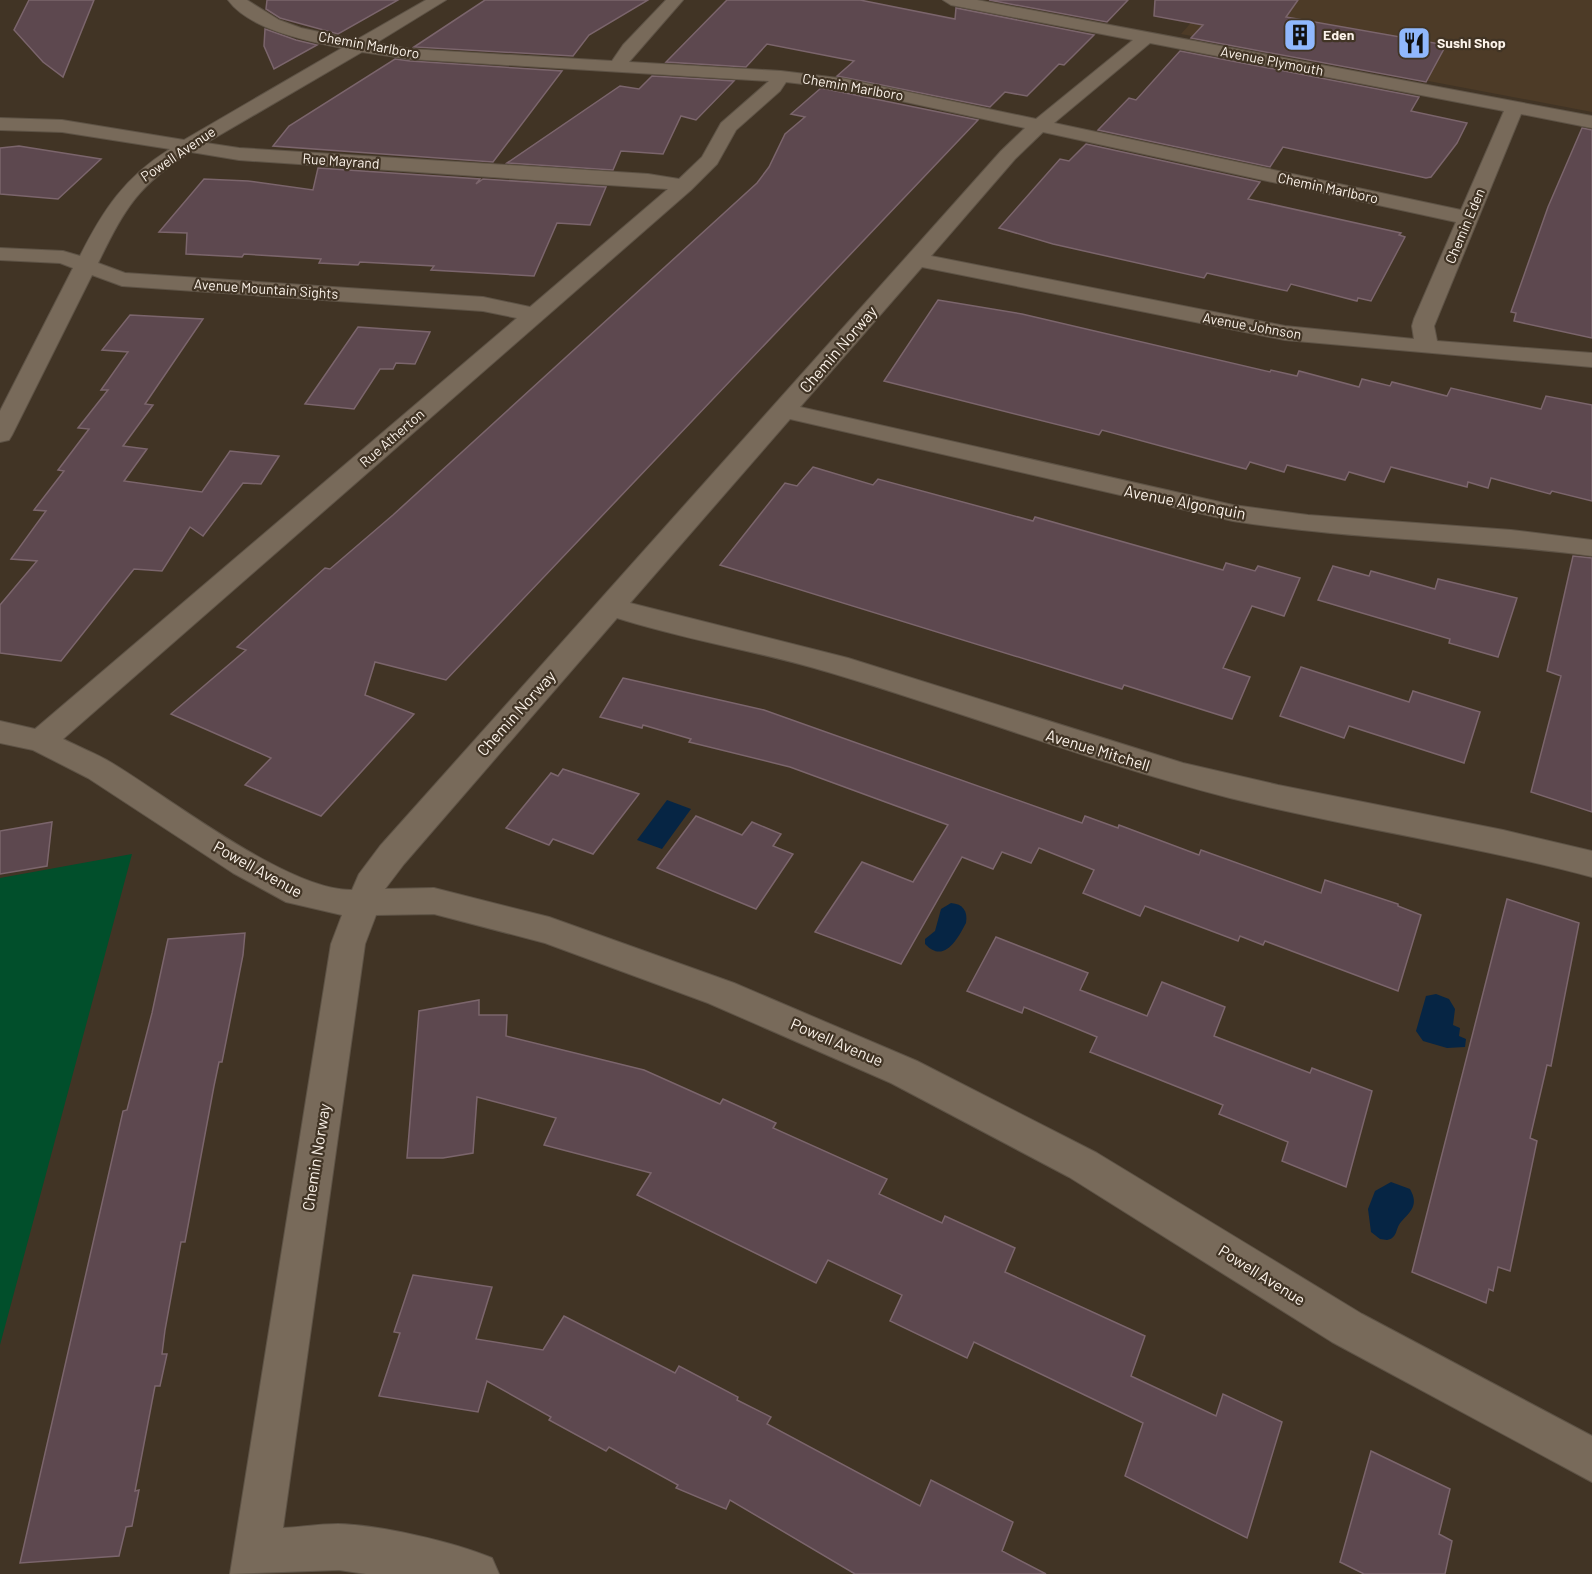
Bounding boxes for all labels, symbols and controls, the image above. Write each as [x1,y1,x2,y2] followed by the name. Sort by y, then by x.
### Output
[1282,17,1318,53] building icon: Eden
[1396,25,1432,61] restaurant icon: Sushi Shop
[1323,26,1354,43] place label: Eden
[317,27,421,62] street label: Chemin Marlboro
[1437,34,1506,51] place label: Sushi Shop
[1219,42,1325,79] street label: Avenue Plymouth
[801,69,905,104] street label: Chemin Marlboro
[137,122,218,185] street label: Powell Avenue
[302,149,380,172] street label: Rue Mayrand
[1276,169,1380,206] street label: Chemin Marlboro
[1441,186,1488,266] street label: Chemin Eden
[193,275,339,302] street label: Avenue Mountain Sights
[795,301,881,396] street label: Chemin Norway
[1201,308,1303,343] street label: Avenue Johnson
[356,405,427,470] street label: Rue Atherton
[1123,480,1248,523] street label: Avenue Algonquin
[472,666,559,759] street label: Chemin Norway
[1044,725,1153,774] street label: Avenue Mitchell
[210,836,306,901] street label: Powell Avenue
[788,1013,886,1070] street label: Powell Avenue
[298,1101,333,1212] street label: Chemin Norway
[1215,1240,1309,1309] street label: Powell Avenue

